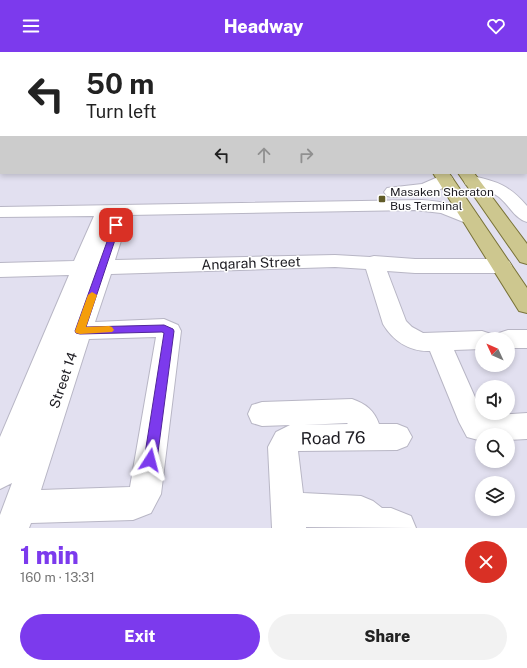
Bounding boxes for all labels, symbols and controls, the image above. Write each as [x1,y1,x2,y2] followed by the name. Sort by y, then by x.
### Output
[20,15,42,37] icon: menu
[485,15,507,37] icon: heart
[224,16,303,37] text: Headway
[86,67,154,100] text: 50 m
[20,68,72,120] icon: left
[86,101,156,122] text: Turn left
[211,144,233,166] icon: left
[253,144,275,166] icon: ahead
[295,144,317,166] icon: right
[390,185,494,213] place label: Masaken Sheraton Bus Terminal
[377,194,387,204] marker: Masaken Sheraton Bus Terminal
[99,208,133,242] pin
[105,214,127,236] icon: arrive
[201,253,301,273] street label: Anqarah Street
[475,332,515,372] north arrow
[475,332,515,516] map controls
[46,349,80,410] street label: Street 14
[475,380,515,420] button: sound
[300,427,366,449] street label: Road 76
[475,428,515,468] button: search
[129,439,171,481] position arrow
[475,476,515,516] button: layers
[20,541,79,569] text: 1 min
[465,541,507,583] button: close
[20,570,95,585] text: 160 m · 13:31
[20,614,260,660] button: Exit
[268,614,507,660] button: Share

